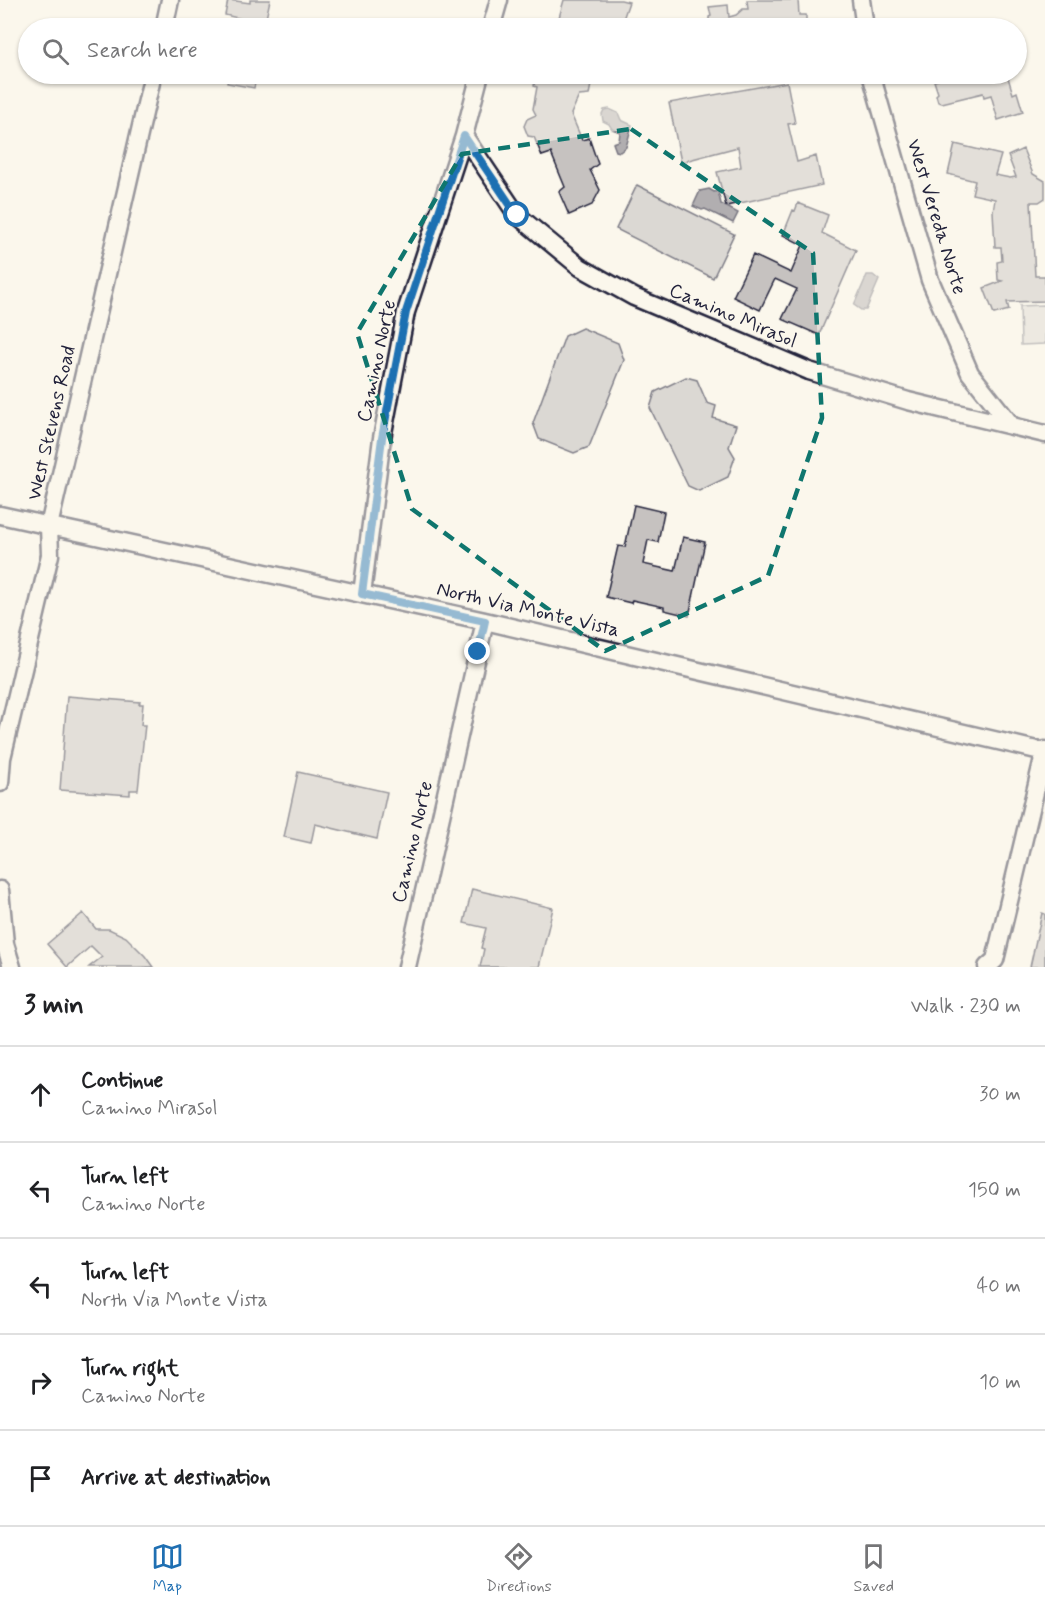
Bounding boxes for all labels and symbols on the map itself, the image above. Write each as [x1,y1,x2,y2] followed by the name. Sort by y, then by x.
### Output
[900,136,972,298] street label: West Vereda Norte
[503,201,529,227] route start
[665,277,801,355] street label: Camino Mirasol
[351,297,403,425] street label: Camino Norte
[21,343,83,503] street label: West Stevens Road
[434,576,622,644] street label: North Via Monte Vista
[464,638,490,664] route end
[386,778,440,906] street label: Camino Norte

